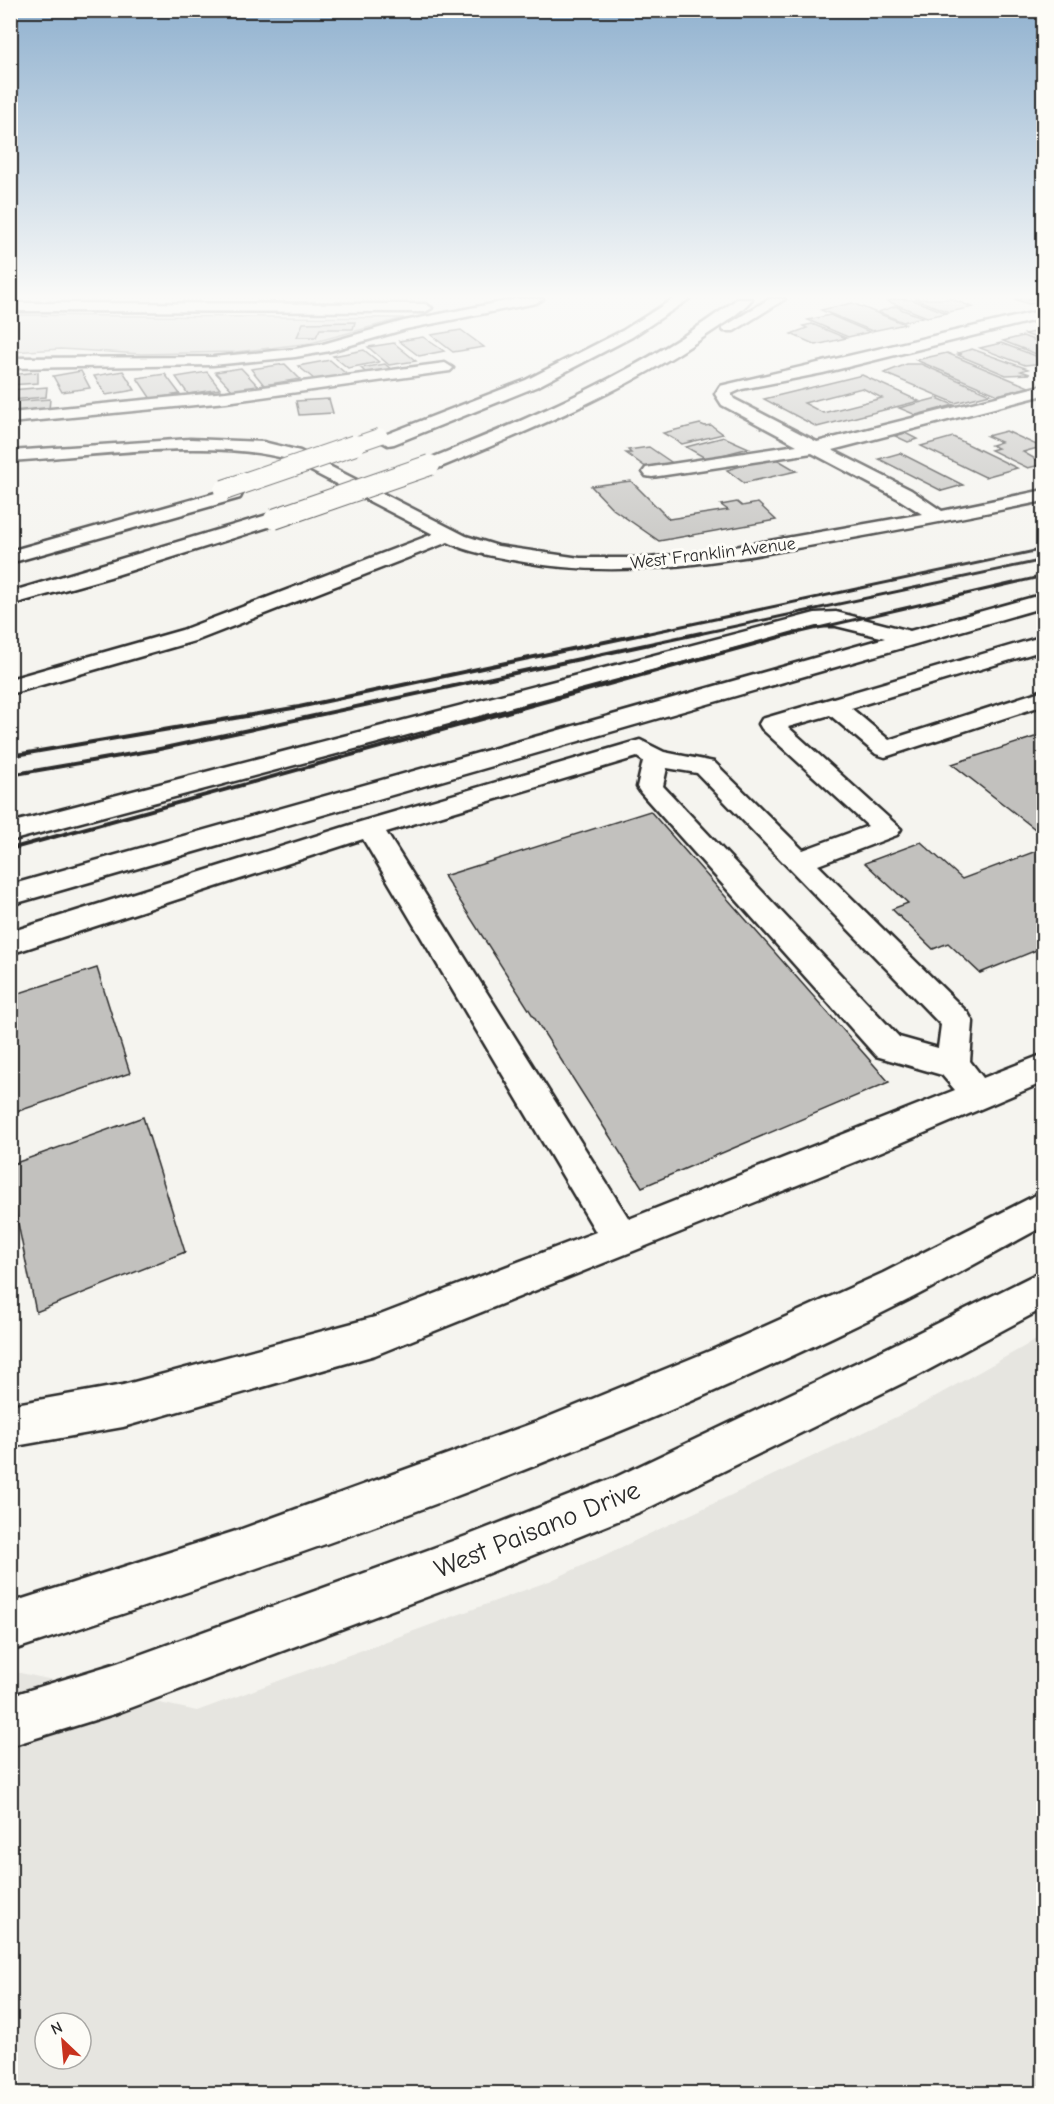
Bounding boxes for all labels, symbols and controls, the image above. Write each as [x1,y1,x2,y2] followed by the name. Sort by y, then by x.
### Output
[629,533,797,574] street label: West Franklin Avenue
[430,1474,644,1585] street label: West Paisano Drive
[33,2011,93,2071] north arrow
[48,2018,65,2039] text: N

